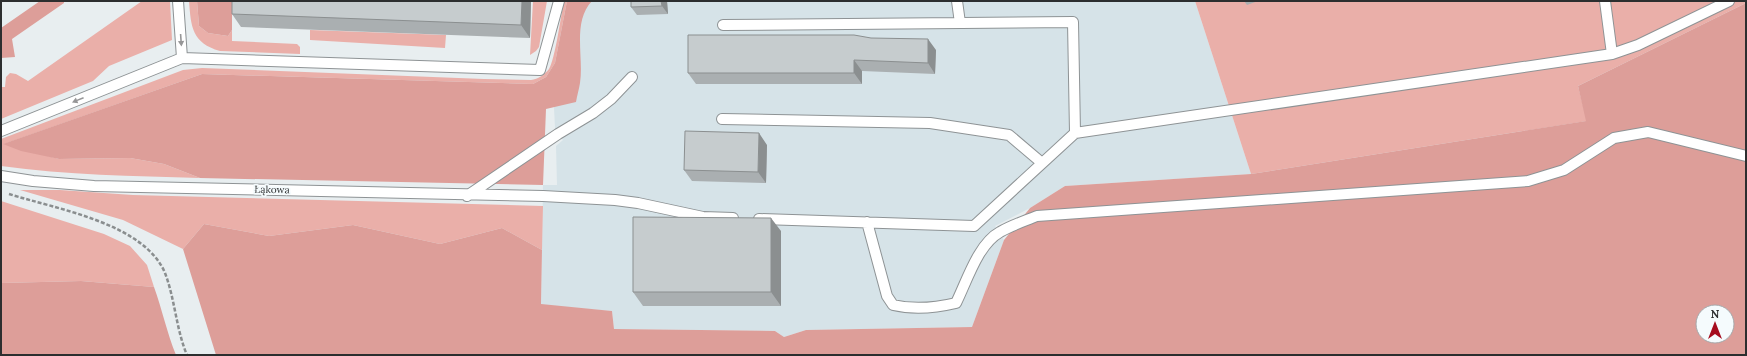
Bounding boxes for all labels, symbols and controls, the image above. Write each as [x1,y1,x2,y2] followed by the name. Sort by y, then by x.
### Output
[177,34,184,46] one-way arrow
[72,97,84,103] one-way arrow
[254,183,290,196] street label: Łąkowa
[1695,304,1735,344] north arrow
[1711,307,1720,321] text: N

